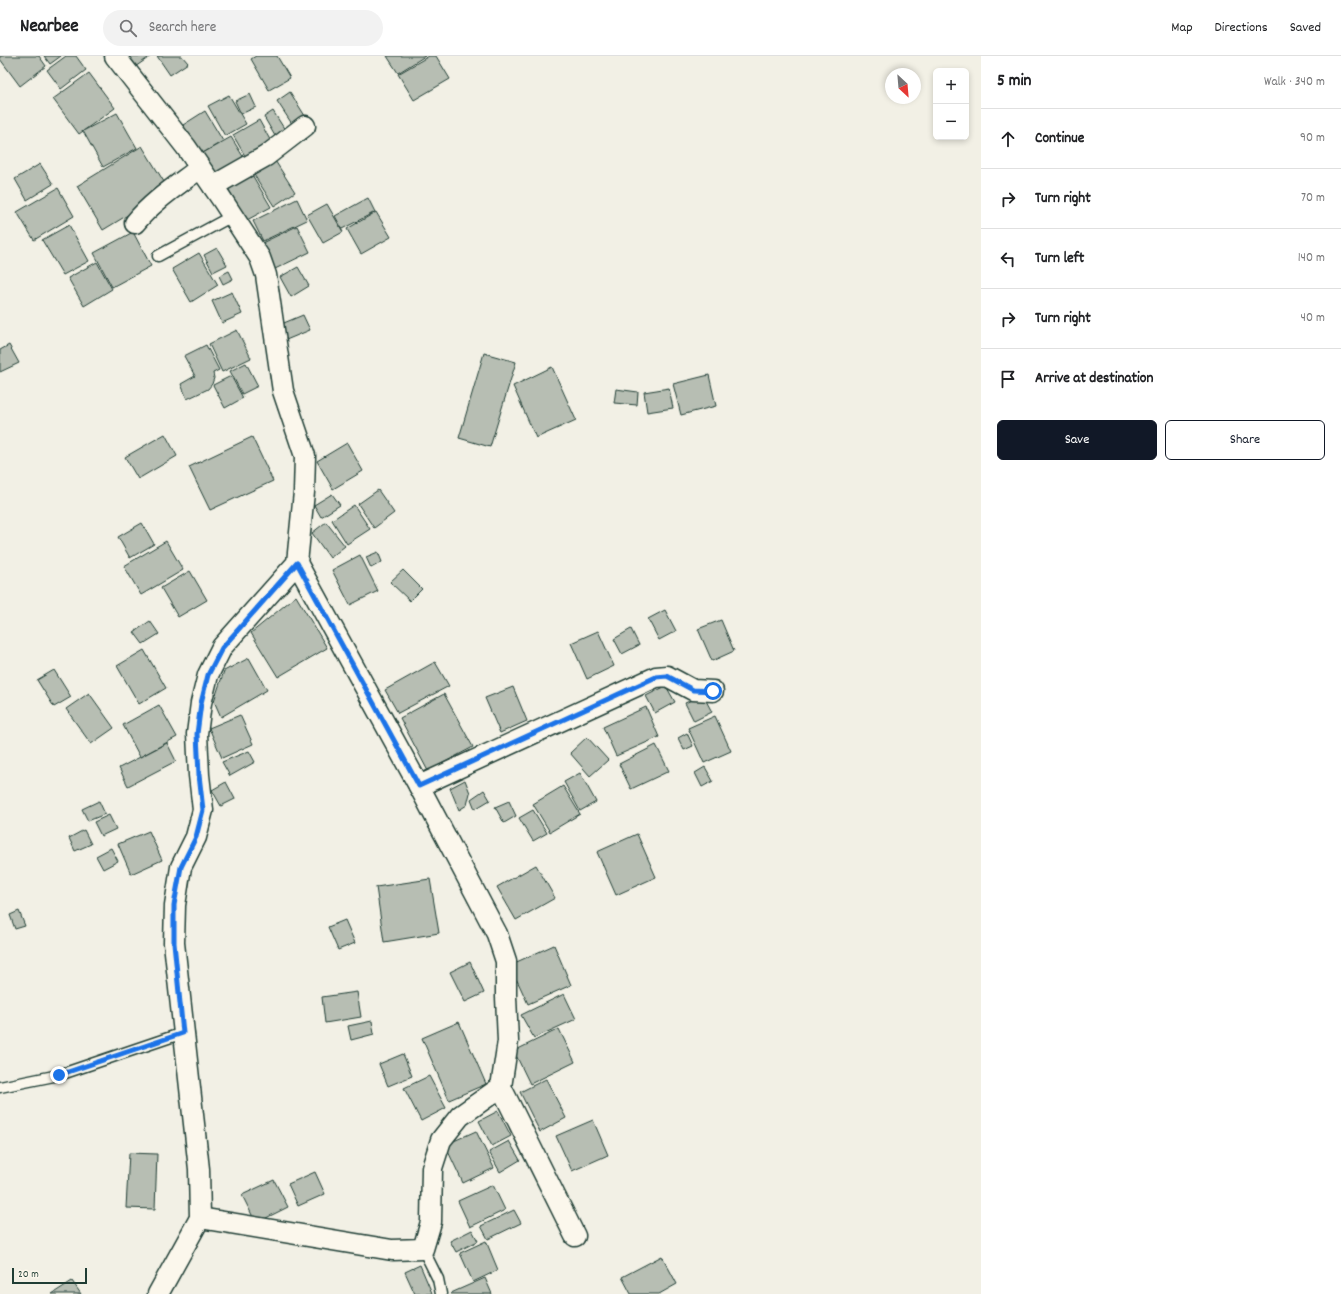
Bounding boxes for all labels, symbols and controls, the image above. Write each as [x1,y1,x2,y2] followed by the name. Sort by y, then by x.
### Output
[103,10,383,46] search box
[20,14,79,41] text: Nearbee
[117,17,139,39] icon: search
[149,17,216,39] text: Search here
[1171,18,1193,38] text: Map
[1215,18,1268,38] text: Directions
[1290,18,1321,38] text: Saved
[885,68,921,104] north arrow
[933,68,969,140] map controls
[933,68,969,104] button: +
[997,70,1031,94] text: 5 min
[1264,73,1325,92] text: Walk · 340 m
[933,104,969,140] button: −
[997,128,1019,150] icon: ahead
[1035,128,1084,150] text: Continue
[1300,129,1325,148] text: 90 m
[997,188,1019,210] icon: right
[1035,188,1091,210] text: Turn right
[1301,189,1325,208] text: 70 m
[997,248,1019,270] icon: left
[1035,248,1084,270] text: Turn left
[1298,249,1325,268] text: 140 m
[997,308,1019,330] icon: right
[1035,308,1091,330] text: Turn right
[1301,309,1325,328] text: 40 m
[997,368,1019,390] icon: arrive
[1035,368,1153,390] text: Arrive at destination
[997,420,1157,460] button: Save
[1165,420,1325,460] button: Share
[704,682,722,700] route start
[50,1066,68,1084] route end
[12,1266,87,1285] scale bar
[18,1267,39,1283] text: 20 m

